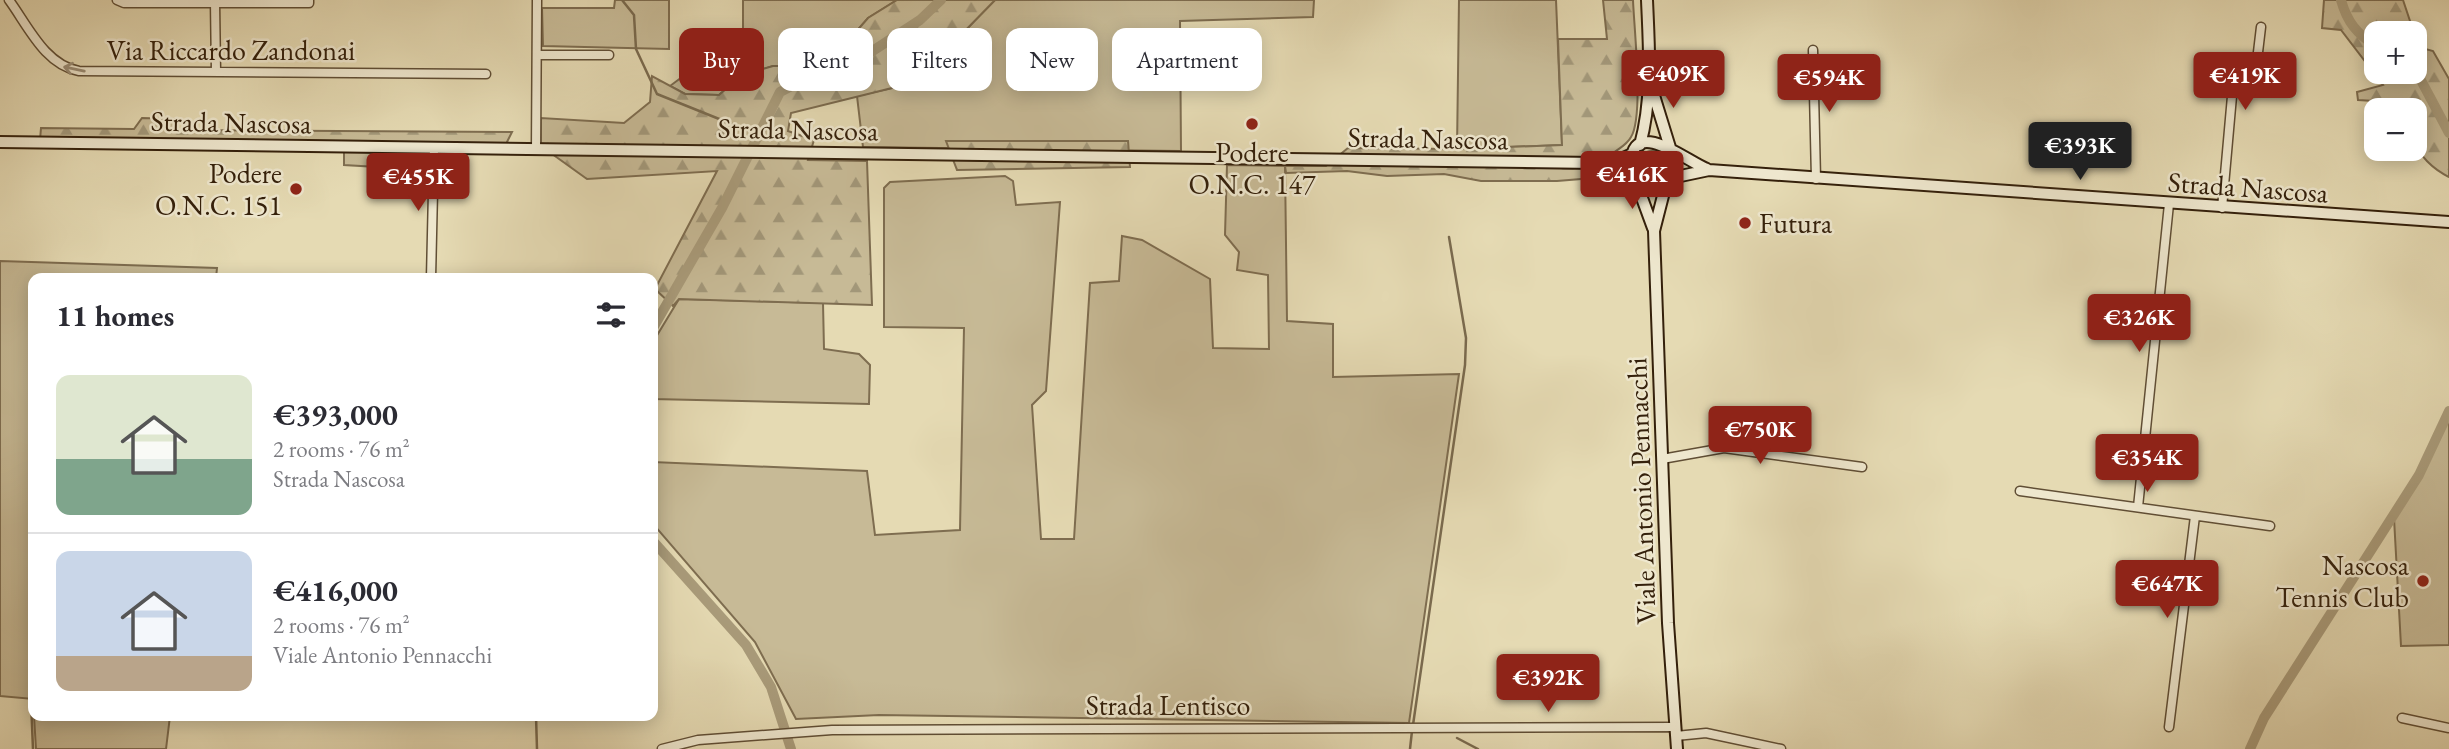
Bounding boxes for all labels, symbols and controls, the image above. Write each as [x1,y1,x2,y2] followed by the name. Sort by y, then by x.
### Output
[2364,21,2427,161] map controls
[2364,21,2427,84] button: +
[679,28,764,91] chip: Buy
[778,28,873,91] chip: Rent
[887,28,992,91] chip: Filters
[1006,28,1098,91] chip: New
[1112,28,1262,91] chip: Apartment
[107,32,355,68] street label: Via Riccardo Zandonai
[1624,50,1722,110] pin: €409K
[2196,52,2294,112] pin: €419K
[1780,54,1878,114] pin: €594K
[1637,58,1709,88] text: €409K
[2209,60,2281,90] text: €419K
[64,62,86,75] one-way arrow
[1793,62,1865,92] text: €594K
[2364,98,2427,161] button: −
[150,103,312,141] street label: Strada Nascosa
[717,110,879,148] street label: Strada Nascosa
[1244,116,1260,132] marker: Podere O.N.C. 147
[1347,119,1509,157] street label: Strada Nascosa
[2031,122,2129,182] pin: €393K
[2044,130,2116,160] text: €393K
[1189,134,1316,202] place label: Podere O.N.C. 147
[1583,152,1681,211] pin: €416K
[369,154,467,213] pin: €455K
[155,155,282,223] place label: Podere O.N.C. 151
[1596,159,1668,189] text: €416K
[382,161,454,191] text: €455K
[2167,163,2330,211] street label: Strada Nascosa
[288,181,304,197] marker: Podere O.N.C. 151
[1759,205,1833,241] place label: Futura
[1737,215,1753,231] marker: Futura
[2090,294,2188,354] pin: €326K
[56,296,174,335] text: 11 homes
[592,296,630,334] icon: filters
[2103,302,2175,332] text: €326K
[1618,357,1664,625] street label: Viale Antonio Pennacchi
[273,395,398,434] text: €393,000
[112,403,196,487] icon: home
[1711,406,1809,466] pin: €750K
[1724,414,1796,444] text: €750K
[273,434,410,464] text: 2 rooms · 76 m²
[2098,434,2196,494] pin: €354K
[2111,442,2183,472] text: €354K
[273,464,405,494] text: Strada Nascosa
[2275,547,2410,615] place label: Nascosa Tennis Club
[2118,560,2216,620] pin: €647K
[2131,568,2203,598] text: €647K
[273,571,398,610] text: €416,000
[2415,573,2431,589] marker: Nascosa Tennis Club
[112,579,196,663] icon: home
[273,610,410,640] text: 2 rooms · 76 m²
[273,640,492,670] text: Viale Antonio Pennacchi
[1499,654,1597,714] pin: €392K
[1512,662,1584,692] text: €392K
[1086,687,1250,723] street label: Strada Lentisco

